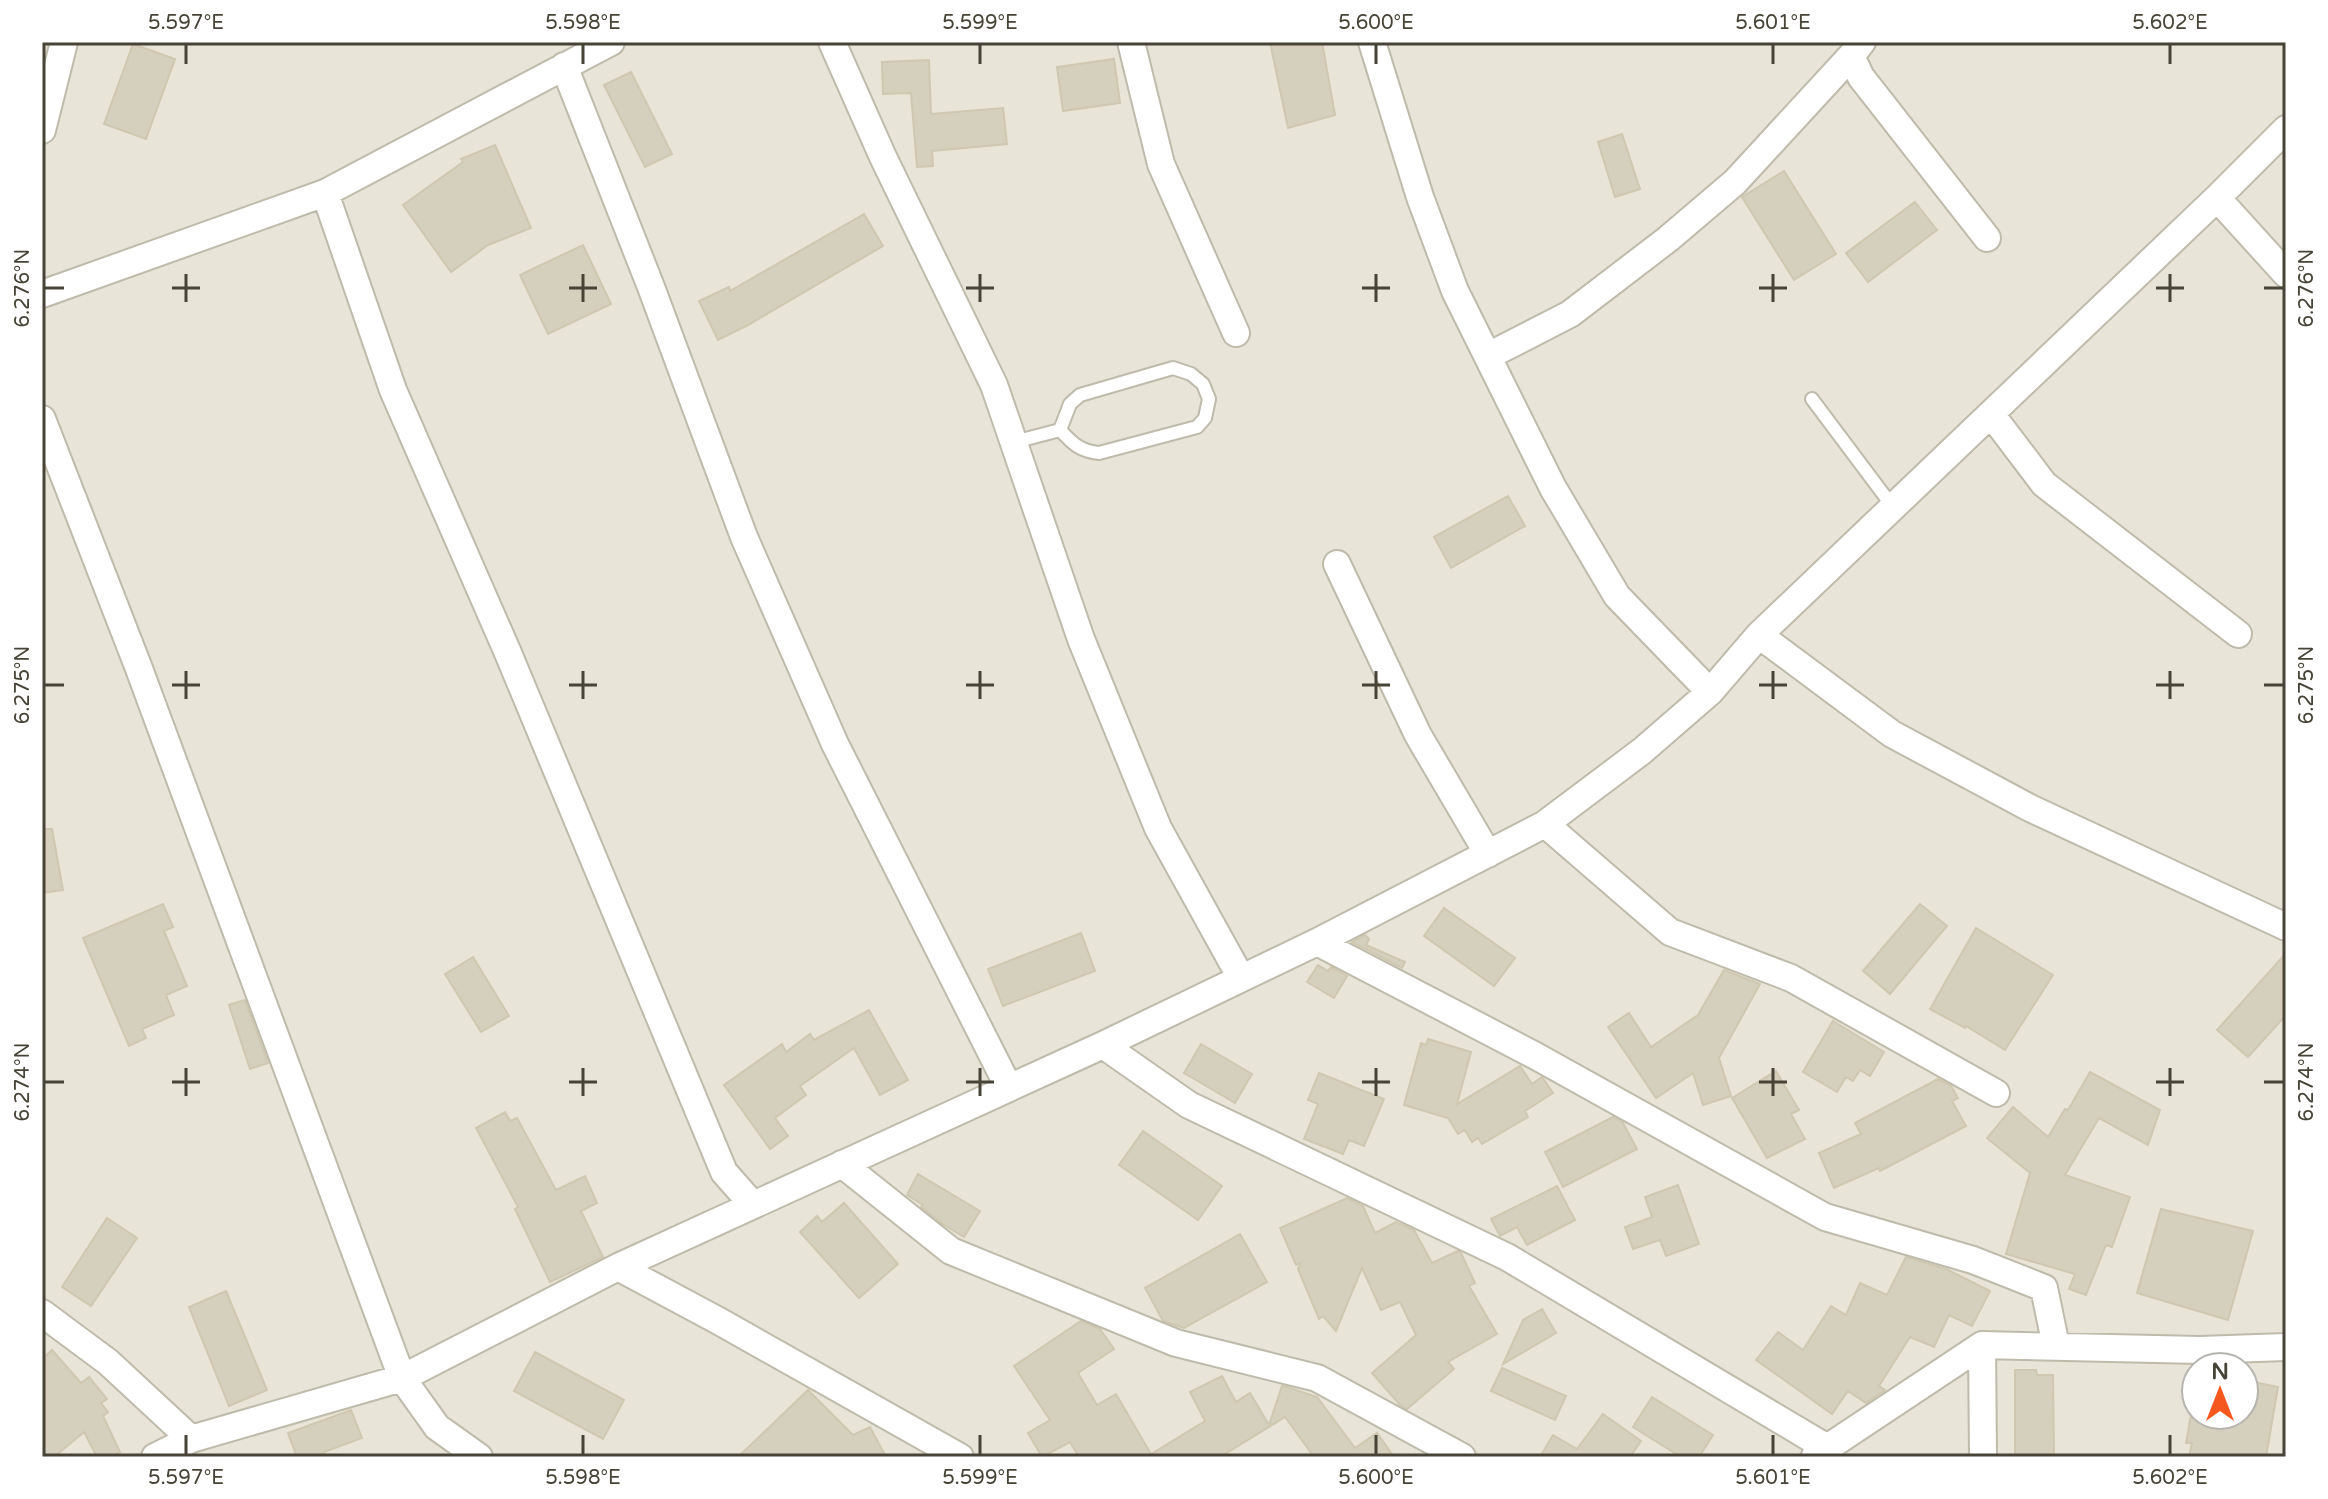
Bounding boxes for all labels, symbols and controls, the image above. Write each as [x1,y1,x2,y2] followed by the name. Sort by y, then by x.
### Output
[148,11,224,35] text: 5.597°E
[545,11,621,35] text: 5.598°E
[942,11,1018,35] text: 5.599°E
[1338,11,1414,35] text: 5.600°E
[1735,11,1811,35] text: 5.601°E
[2132,11,2208,35] text: 5.602°E
[11,249,35,327] text: 6.276°N
[2295,249,2319,327] text: 6.276°N
[11,646,35,724] text: 6.275°N
[2295,646,2319,724] text: 6.275°N
[11,1042,35,1122] text: 6.274°N
[2295,1042,2319,1122] text: 6.274°N
[2180,1351,2260,1431] north arrow
[2211,1359,2229,1385] text: N
[148,1466,224,1490] text: 5.597°E
[545,1466,621,1490] text: 5.598°E
[942,1466,1018,1490] text: 5.599°E
[1338,1466,1414,1490] text: 5.600°E
[1735,1466,1811,1490] text: 5.601°E
[2132,1466,2208,1490] text: 5.602°E

